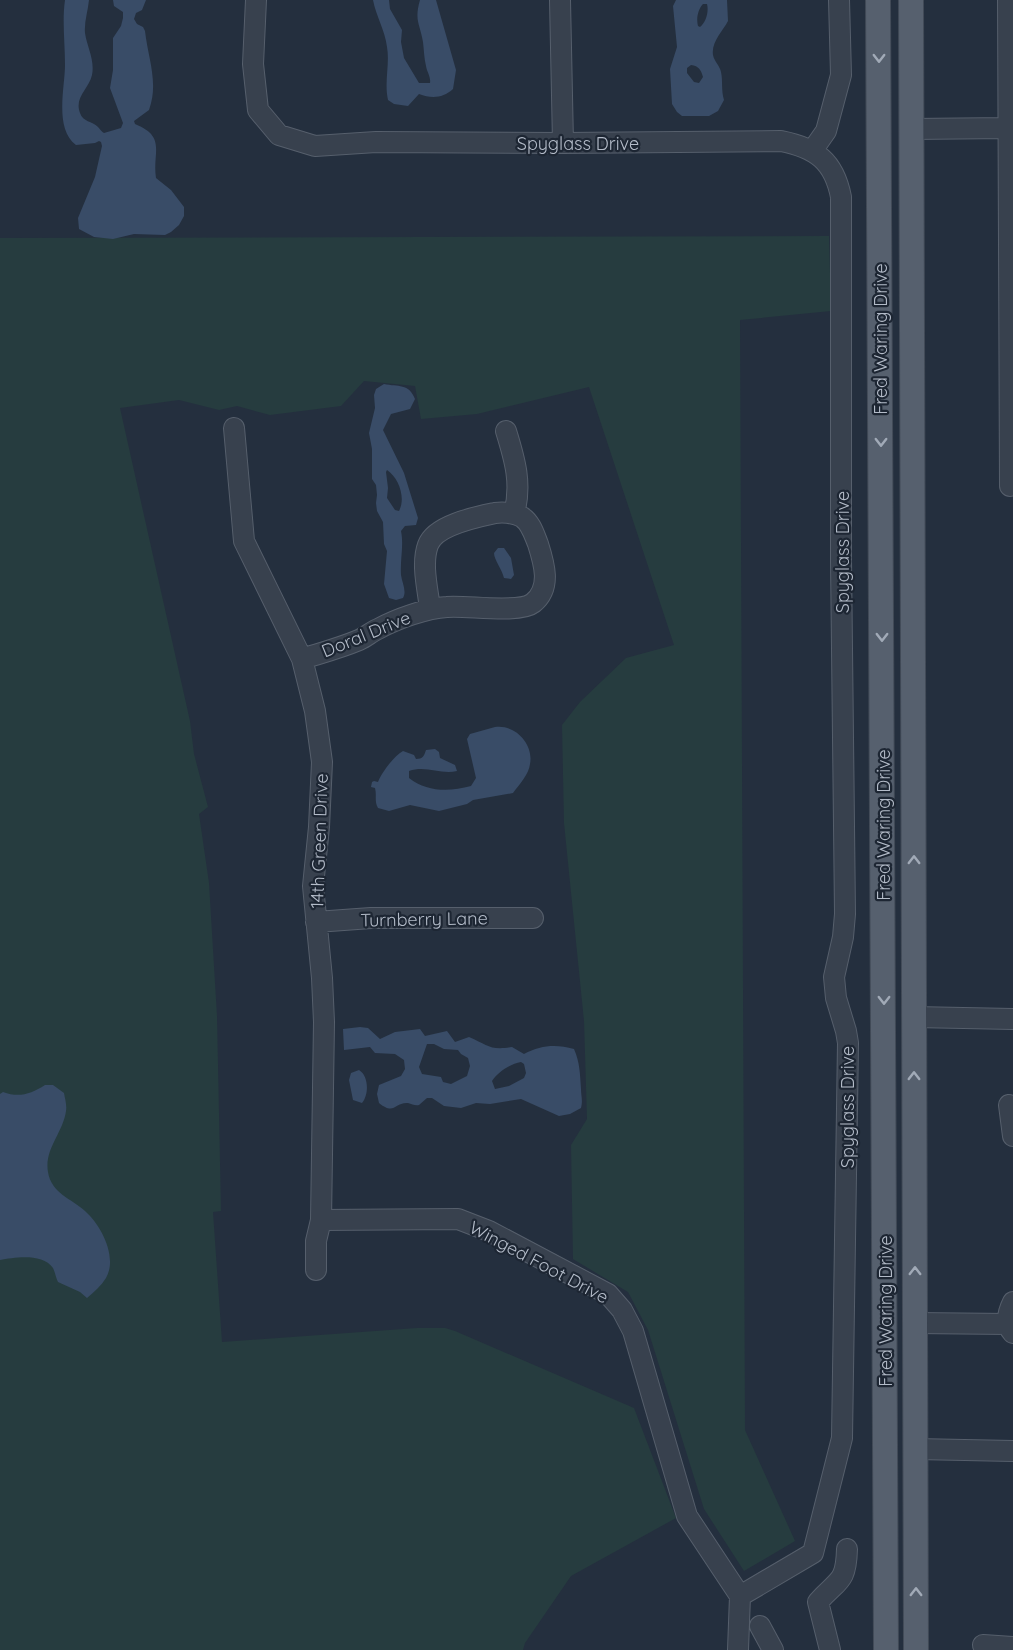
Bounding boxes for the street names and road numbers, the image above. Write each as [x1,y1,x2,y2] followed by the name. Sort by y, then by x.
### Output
[517,132,639,155] street label: Spyglass Drive
[869,263,892,415] street label: Fred Waring Drive
[831,491,854,613] street label: Spyglass Drive
[318,606,414,662] street label: Doral Drive
[872,749,895,901] street label: Fred Waring Drive
[305,773,333,909] street label: 14th Green Drive
[360,906,488,932] street label: Turnberry Lane
[836,1046,859,1168] street label: Spyglass Drive
[465,1216,613,1308] street label: Winged Foot Drive
[874,1235,897,1387] street label: Fred Waring Drive

